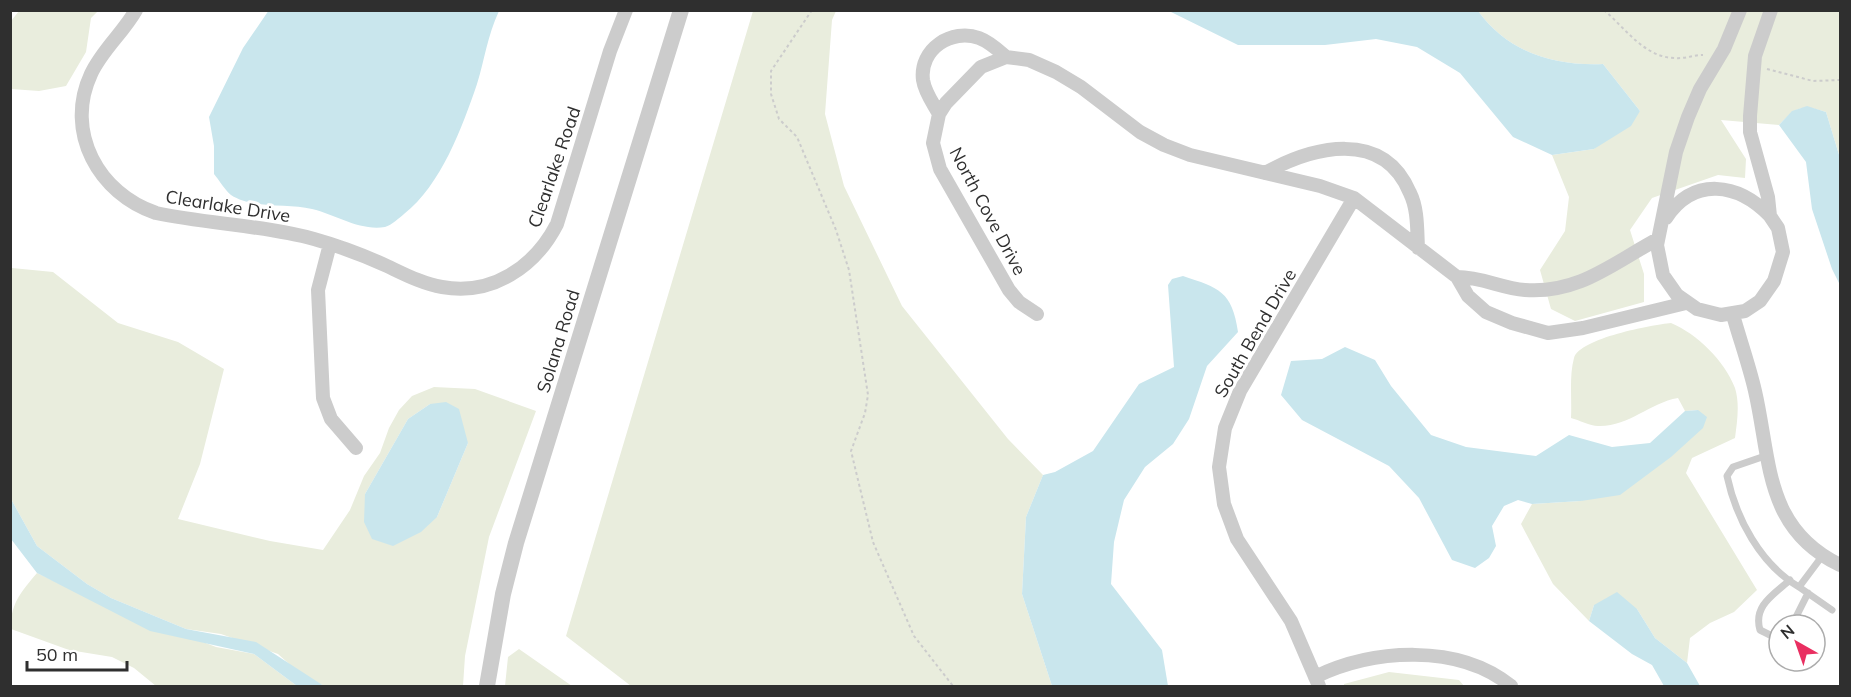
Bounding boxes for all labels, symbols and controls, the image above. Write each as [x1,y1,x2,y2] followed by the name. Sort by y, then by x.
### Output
[523,103,585,231] street label: Clearlake Road
[945,143,1031,279] street label: North Cove Drive
[164,185,292,227] street label: Clearlake Drive
[1209,264,1301,402] street label: South Bend Drive
[531,287,585,395] street label: Solana Road
[1767,613,1827,673] north arrow
[1776,620,1798,643] text: N
[27,634,128,672] scale bar
[36,643,78,666] text: 50 m

